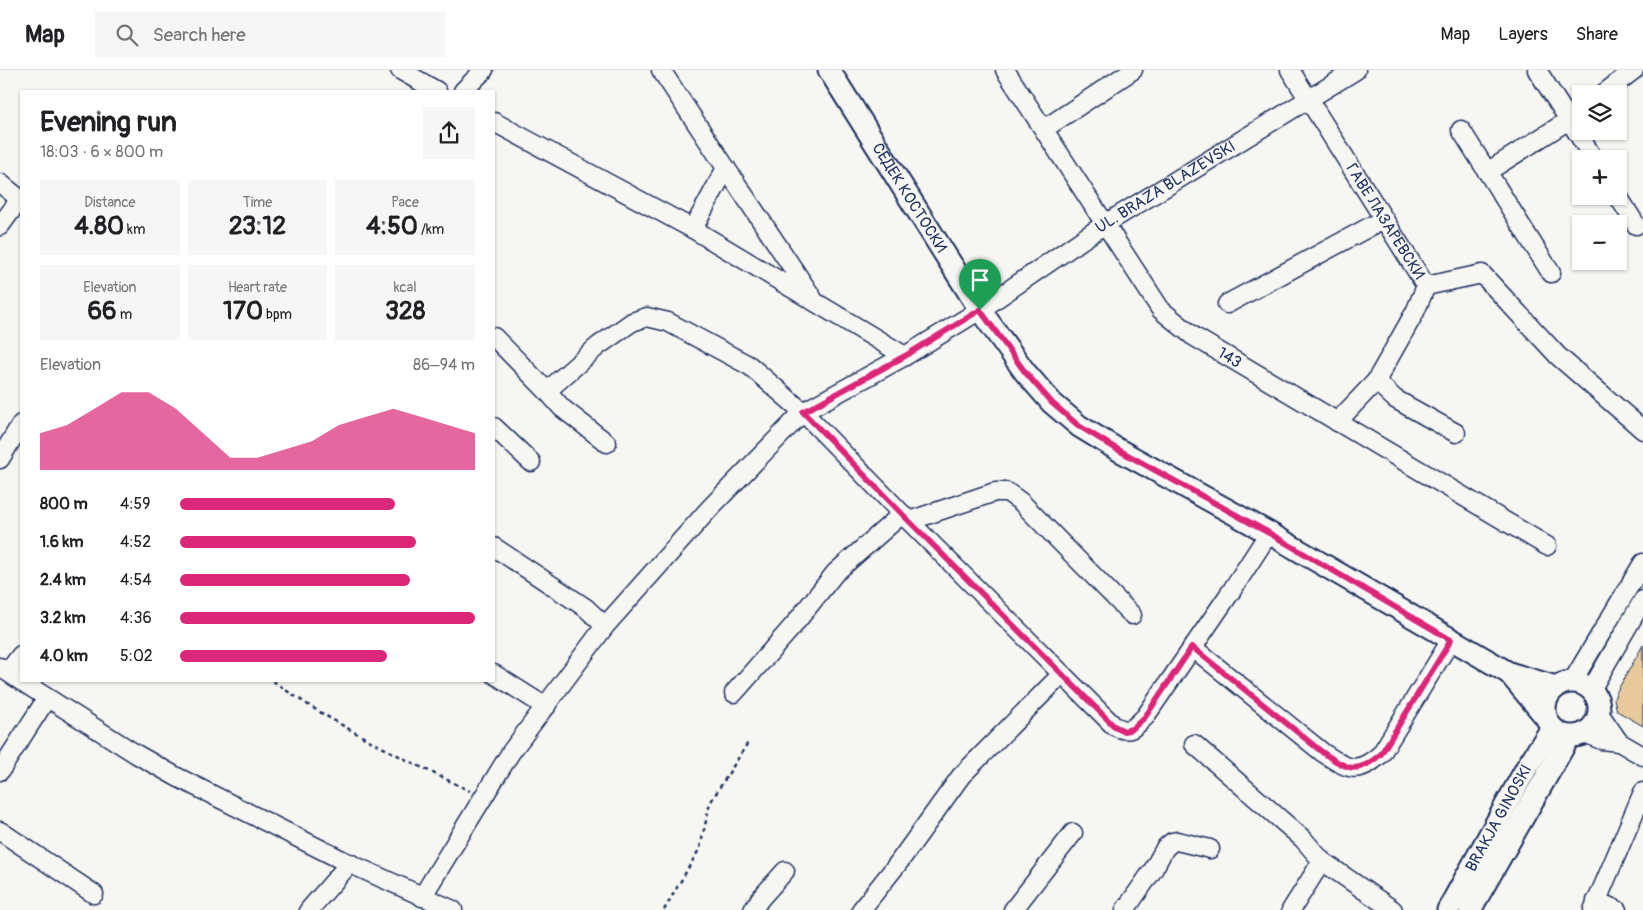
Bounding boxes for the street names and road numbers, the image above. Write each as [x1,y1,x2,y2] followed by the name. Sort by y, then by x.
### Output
[1092,136,1239,238] street label: UL. BRAZA BLAZEVSKI
[867,139,952,257] street label: СЕДЕК КОСТОСКИ
[1341,160,1429,283] street label: ГАВЕ ЛАЗАРЕВСКИ
[1214,343,1245,373] street label: 143
[1461,761,1536,875] street label: BRAKJA GINOSKI

